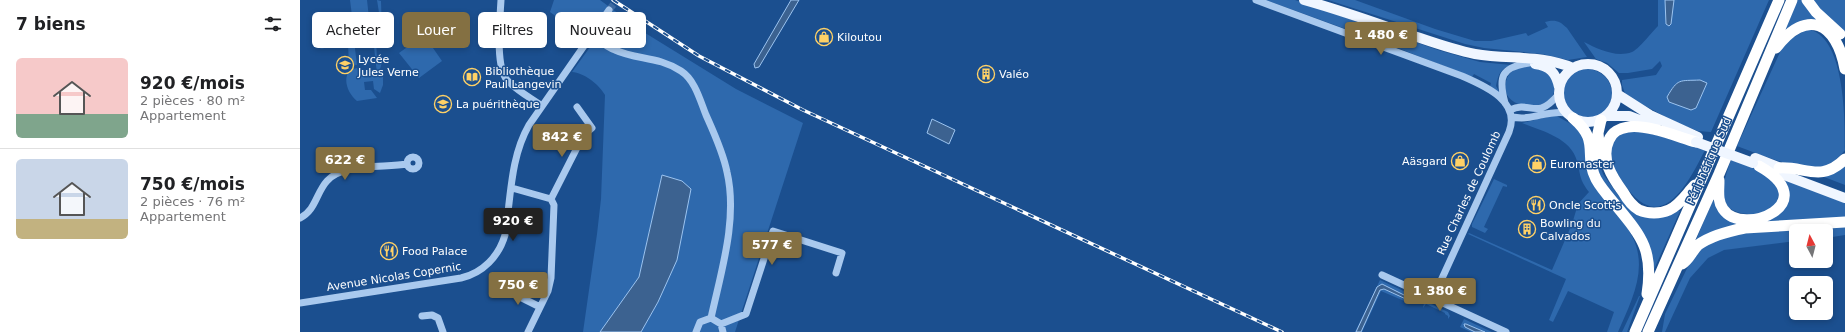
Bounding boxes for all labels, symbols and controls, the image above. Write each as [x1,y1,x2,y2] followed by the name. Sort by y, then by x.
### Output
[312,12,394,48] chip: Acheter
[402,12,470,48] chip: Louer
[478,12,547,48] chip: Filtres
[555,12,646,48] chip: Nouveau
[262,13,284,35] icon: filters
[16,14,86,34] text: 7 biens
[1344,22,1418,56] pin: 1 480 €
[814,27,834,47] shop icon: Kiloutou
[1354,27,1408,42] text: 1 480 €
[837,31,882,44] place label: Kiloutou
[357,53,419,79] place label: Lycée Jules Verne
[335,55,355,75] school or university icon: Lycée Jules Verne
[976,64,996,84] building icon: Valéo
[485,65,562,91] place label: Bibliothèque Paul Langevin
[462,67,482,87] library icon: Bibliothèque Paul Langevin
[999,68,1029,81] place label: Valéo
[140,73,245,93] text: 920 €/mois
[48,74,96,122] icon: home
[140,93,245,108] text: 2 pièces · 80 m²
[433,94,453,114] school or university icon: La puérithèque
[456,98,540,111] place label: La puérithèque
[140,108,226,123] text: Appartement
[1684,115,1734,207] street label: Périphérique Sud
[534,124,590,158] pin: 842 €
[542,129,582,144] text: 842 €
[1434,129,1504,257] street label: Rue Charles de Coulomb
[317,147,373,181] pin: 622 €
[1450,151,1470,171] shop icon: Aäsgard
[325,152,365,167] text: 622 €
[1527,154,1547,174] shop icon: Euromaster
[1402,155,1447,168] place label: Aäsgard
[1550,158,1614,171] place label: Euromaster
[140,174,245,194] text: 750 €/mois
[48,175,96,223] icon: home
[140,194,245,209] text: 2 pièces · 76 m²
[1526,195,1546,215] restaurant icon: Oncle Scott's
[1549,199,1621,212] place label: Oncle Scott's
[485,208,541,242] pin: 920 €
[140,209,226,224] text: Appartement
[493,213,533,228] text: 920 €
[1540,217,1601,243] place label: Bowling du Calvados
[1517,219,1537,239] building icon: Bowling du Calvados
[1789,224,1833,268] north arrow
[1789,224,1833,320] map controls
[744,232,800,266] pin: 577 €
[752,237,792,252] text: 577 €
[379,241,399,261] restaurant icon: Food Palace
[402,245,468,258] place label: Food Palace
[326,260,462,294] street label: Avenue Nicolas Copernic
[490,272,546,306] pin: 750 €
[1789,276,1833,320] button: locate
[498,277,538,292] text: 750 €
[1403,278,1477,312] pin: 1 380 €
[1413,283,1467,298] text: 1 380 €

